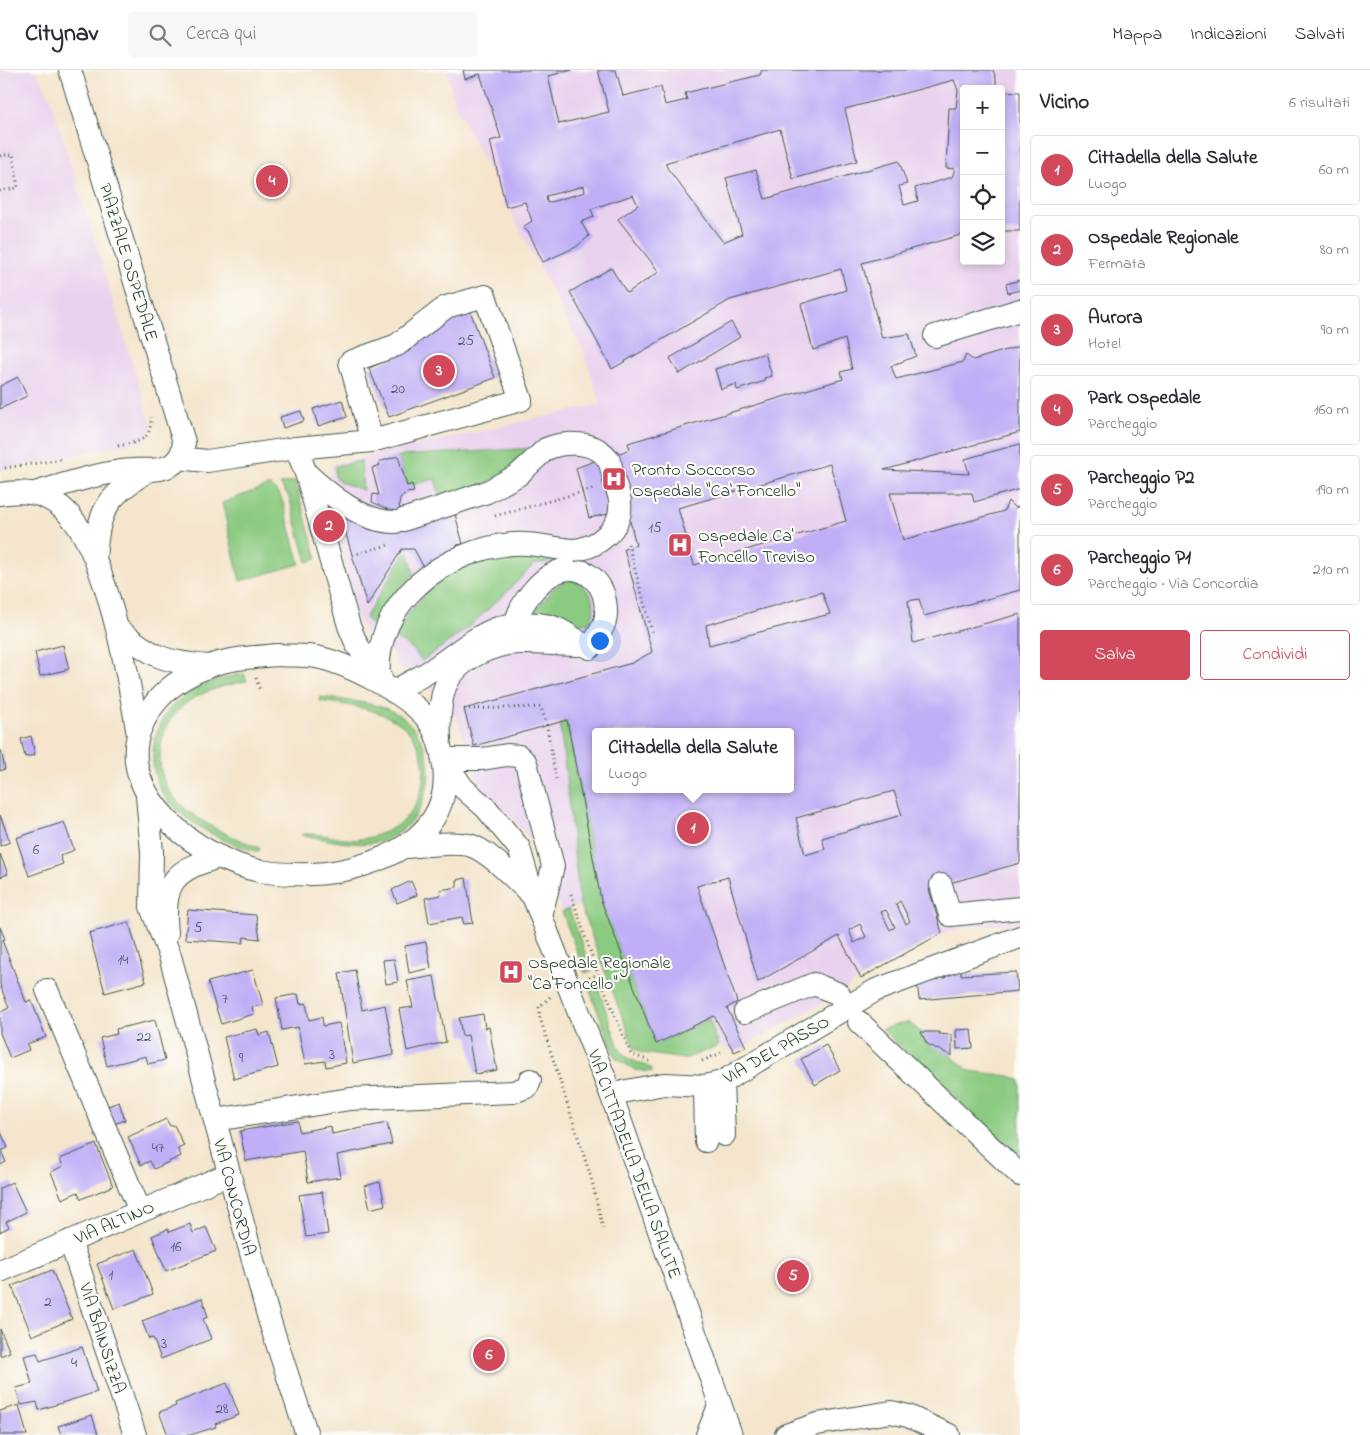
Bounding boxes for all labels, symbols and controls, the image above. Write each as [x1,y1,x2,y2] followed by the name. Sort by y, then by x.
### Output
[128,12,478,57] search box
[25,17,98,52] text: Citynav
[146,21,174,49] icon: search
[186,21,256,48] text: Cerca qui
[1112,22,1162,48] text: Mappa
[1190,22,1267,48] text: Indicazioni
[1295,22,1345,48] text: Salvati
[960,85,1005,265] map controls
[960,85,1005,130] button: +
[1040,88,1089,118] text: Vicino
[1289,91,1350,115] text: 6 risultati
[960,130,1005,175] button: −
[1088,145,1257,172] text: Cittadella della Salute
[1054,158,1060,182] text: 1
[1319,158,1349,182] text: 60 m
[256,162,288,200] pin: 4
[1088,172,1127,196] text: Luogo
[960,175,1005,220] button: locate
[91,180,163,345] street label: PIAZZALE OSPEDALE
[960,220,1005,265] button: layers
[1088,225,1239,252] text: Ospedale Regionale
[1053,238,1061,262] text: 2
[1320,238,1349,262] text: 80 m
[1088,252,1146,276] text: Fermata
[1088,305,1142,332] text: Aurora
[1054,318,1060,342] text: 3
[1321,318,1349,342] text: 90 m
[458,330,474,352] house number: 25
[1088,332,1121,356] text: Hotel
[423,352,455,390] pin: 3
[391,378,405,400] house number: 20
[1088,385,1201,412] text: Park Ospedale
[1054,398,1060,422] text: 4
[1314,398,1349,422] text: 160 m
[1088,412,1157,436] text: Parcheggio
[632,458,800,505] place label: Pronto Soccorso Ospedale "Ca' Foncello"
[1088,465,1194,492] text: Parcheggio P2
[601,466,627,492] hospital icon: Pronto Soccorso Ospedale "Ca' Foncello"
[1052,478,1062,502] text: 5
[1316,478,1349,502] text: 190 m
[1088,492,1157,516] text: Parcheggio
[313,507,345,545] pin: 2
[648,517,662,539] house number: 15
[697,524,815,571] place label: Ospedale Ca' Foncello Treviso
[667,532,693,558] hospital icon: Ospedale Ca' Foncello Treviso
[1088,545,1191,572] text: Parcheggio P1
[1053,558,1061,582] text: 6
[1313,558,1349,582] text: 210 m
[1088,572,1259,596] text: Parcheggio · Via Concordia
[587,628,613,654] your location
[1040,630,1190,680] button: Salva
[1200,630,1350,680] button: Condividi
[592,728,794,793] popup
[608,735,778,762] text: Cittadella della Salute
[608,762,647,786] text: Luogo
[677,809,709,847] pin: 1
[33,839,40,861] house number: 6
[194,917,203,939] house number: 5
[118,949,128,971] house number: 14
[528,951,672,998] place label: Ospedale Regionale "Ca'Foncello"
[498,959,524,985] hospital icon: Ospedale Regionale "Ca'Foncello"
[222,988,228,1010] house number: 7
[718,1010,835,1092] street label: VIA DEL PASSO
[137,1026,152,1048] house number: 22
[329,1044,335,1066] house number: 3
[579,1046,687,1283] street label: VIA CITTADELLA DELLA SALUTE
[239,1047,244,1069] house number: 9
[205,1135,261,1259] street label: VIA CONCORDIA
[152,1137,164,1159] house number: 47
[70,1195,159,1253] street label: VIA ALTINO
[170,1236,182,1258] house number: 16
[777,1257,809,1295] pin: 5
[109,1264,114,1286] house number: 1
[71,1279,131,1397] street label: VIA BAINSIZZA
[44,1291,52,1313] house number: 2
[161,1333,167,1355] house number: 3
[473,1336,505,1374] pin: 6
[71,1352,77,1374] house number: 4
[215,1398,229,1420] house number: 28

